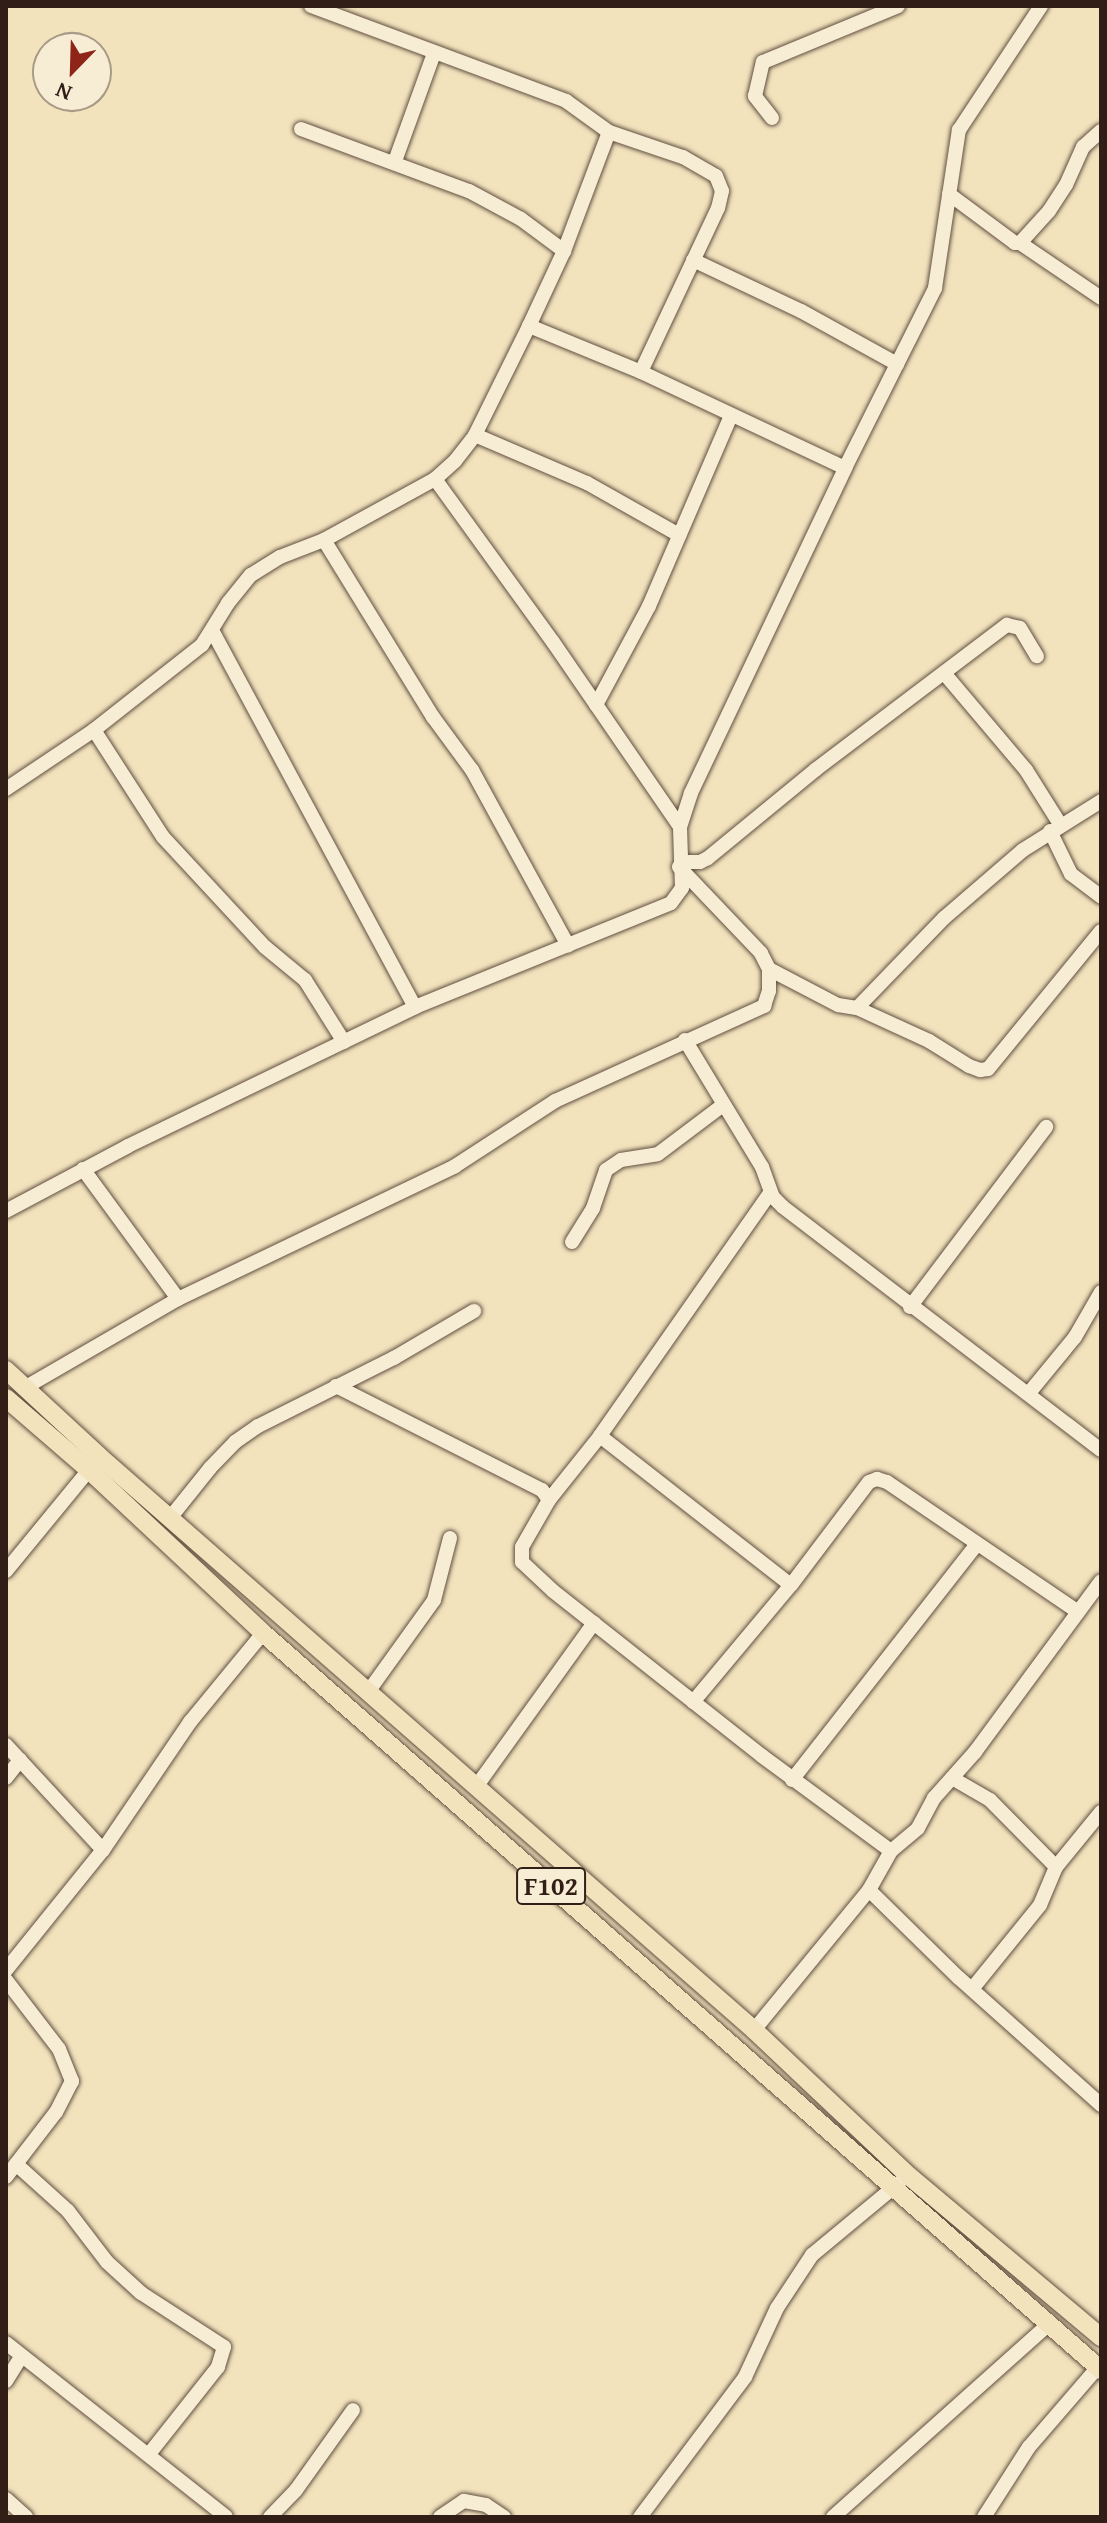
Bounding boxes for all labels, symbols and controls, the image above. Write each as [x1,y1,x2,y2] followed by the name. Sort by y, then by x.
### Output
[32,32,112,112] north arrow
[50,75,76,110] text: N
[515,1864,587,1908] road number: F102

